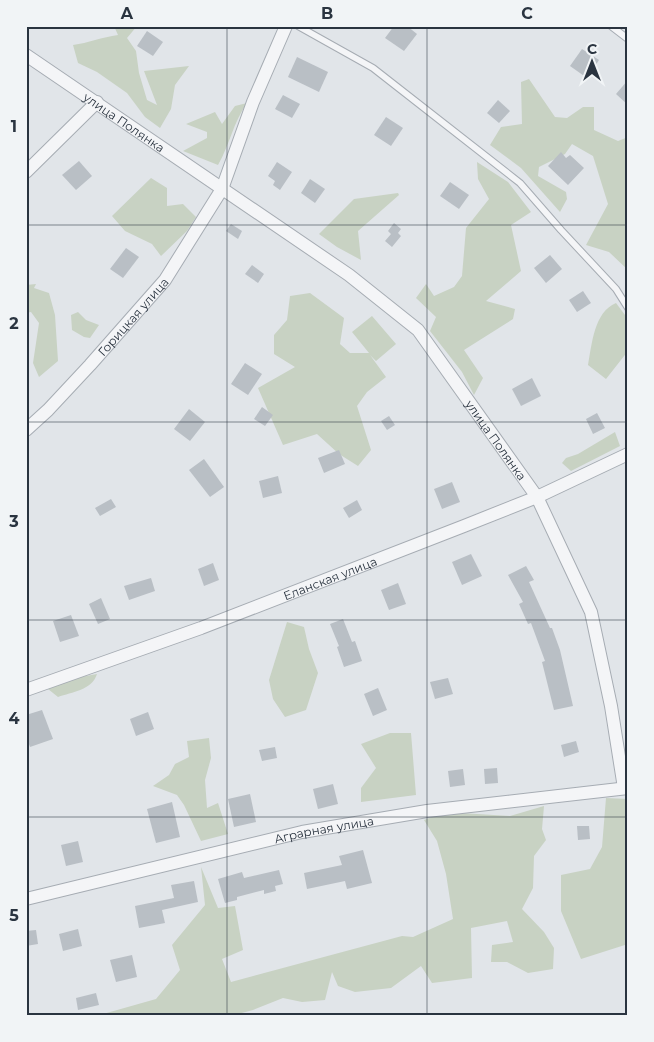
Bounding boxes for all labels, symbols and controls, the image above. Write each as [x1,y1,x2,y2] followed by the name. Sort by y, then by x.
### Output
[120,4,134,23] text: A
[321,4,333,23] text: B
[521,4,533,23] text: C
[566,38,616,88] north arrow
[587,40,597,58] text: С
[80,88,168,155] street label: улица Полянка
[11,117,17,136] text: 1
[94,274,171,359] street label: Горицкая улица
[9,314,19,333] text: 2
[462,396,530,483] street label: улица Полянка
[8,512,19,531] text: 3
[281,553,379,603] street label: Еланская улица
[8,709,20,728] text: 4
[272,813,375,846] street label: Аграрная улица
[9,906,19,925] text: 5

